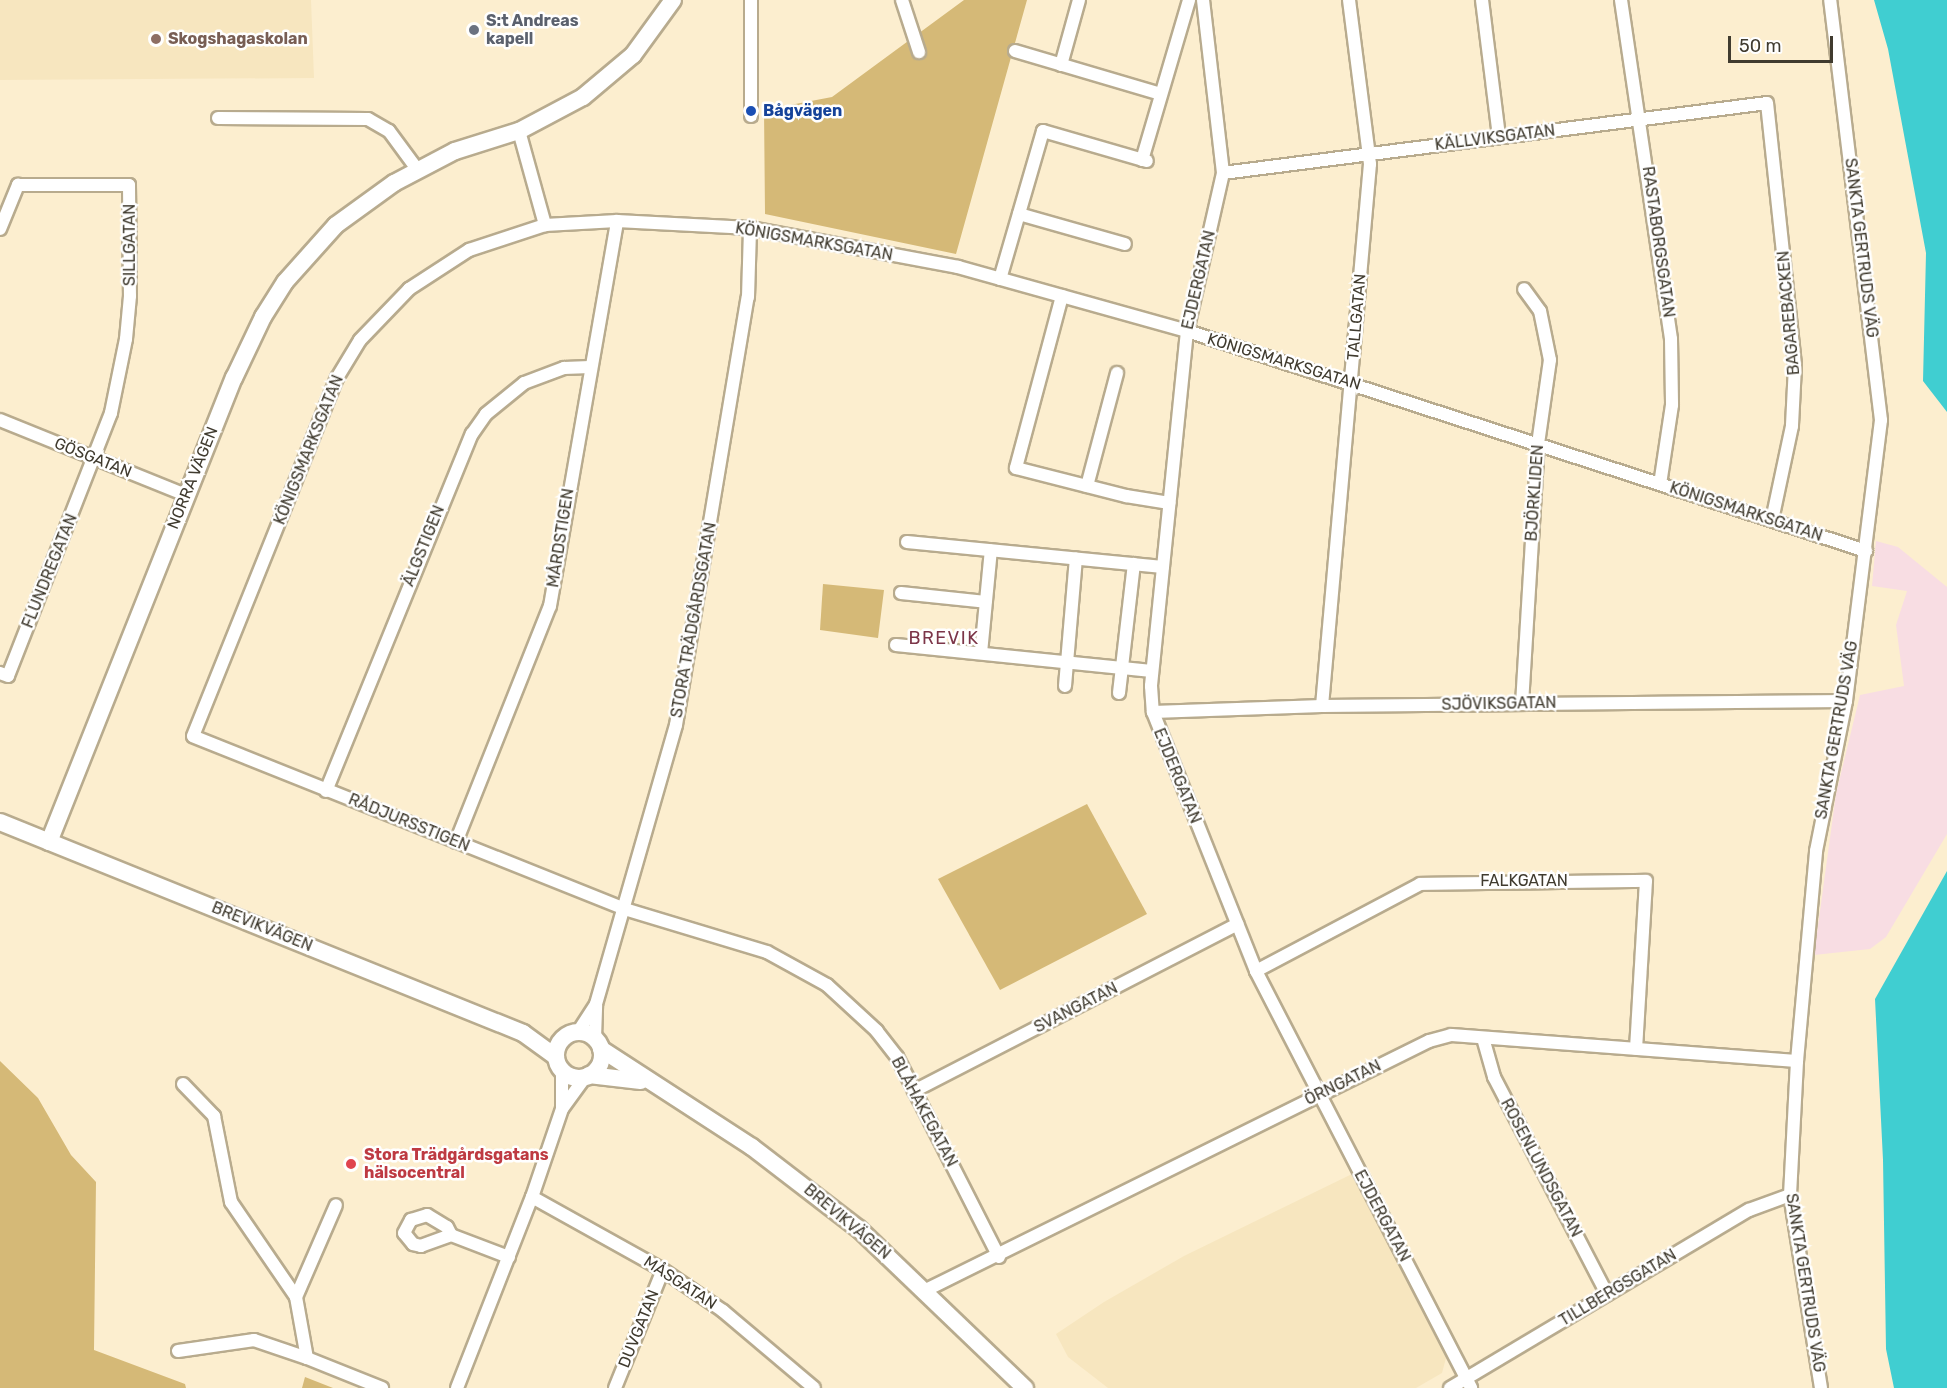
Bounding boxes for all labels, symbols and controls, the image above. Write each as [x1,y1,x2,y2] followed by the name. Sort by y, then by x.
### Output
[486,11,579,49] place label: S:t Andreas kapell
[467,23,481,37] marker: S:t Andreas kapell
[1731,24,1836,62] scale bar
[168,29,308,49] place label: Skogshagaskolan
[149,32,163,46] marker: Skogshagaskolan
[1739,35,1782,57] text: 50 m
[763,101,842,121] place label: Bågvägen
[744,104,758,118] marker: Bågvägen
[1434,121,1556,155] street label: KÄLLVIKSGATAN
[1840,157,1882,339] street label: SANKTA GERTRUDS VÄG
[1638,165,1678,319] street label: RASTABORGSGATAN
[120,204,140,286] street label: SILLGATAN
[734,219,894,265] street label: KÖNIGSMARKSGATAN
[1178,229,1220,331] street label: EJDERGATAN
[1774,250,1804,376] street label: BAGAREBACKEN
[1344,273,1370,361] street label: TALLGATAN
[1205,329,1363,395] street label: KÖNIGSMARKSGATAN
[270,372,348,528] street label: KÖNIGSMARKSGATAN
[164,424,222,532] street label: NORRA VÄGEN
[51,434,135,482] street label: GÖSGATAN
[1522,444,1548,542] street label: BJÖRKLIDEN
[1667,478,1825,546] street label: KÖNIGSMARKSGATAN
[544,487,578,589] street label: MÅRDSTIGEN
[399,503,449,589] street label: ÄLGSTIGEN
[18,511,82,631] street label: FLUNDREGATAN
[667,520,721,720] street label: STORA TRÄDGÅRDSGATAN
[908,627,980,649] district label: BREVIK
[1812,639,1862,821] street label: SANKTA GERTRUDS VÄG
[1441,693,1557,715] street label: SJÖVIKSGATAN
[1149,726,1205,826] street label: EJDERGATAN
[346,790,472,856] street label: RÅDJURSSTIGEN
[1480,871,1568,891] street label: FALKGATAN
[209,898,315,956] street label: BREVIKVÄGEN
[1031,979,1121,1037] street label: SVANGATAN
[887,1054,961,1170] street label: BLÅHAKEGATAN
[1302,1056,1384,1110] street label: ÖRNGATAN
[1496,1095,1586,1241] street label: ROSENLUNDSGATAN
[364,1145,549,1183] place label: Stora Trädgårdsgatans hälsocentral
[342,1155,360,1173] marker: Stora Trädgårdsgatans hälsocentral
[1350,1167,1414,1265] street label: EJDERGATAN
[800,1180,894,1264] street label: BREVIKVÄGEN
[1781,1192,1829,1374] street label: SANKTA GERTRUDS VÄG
[1556,1245,1680,1331] street label: TILLBERGSGATAN
[640,1252,720,1314] street label: MÅSGATAN
[615,1287,663,1371] street label: DUVGATAN

